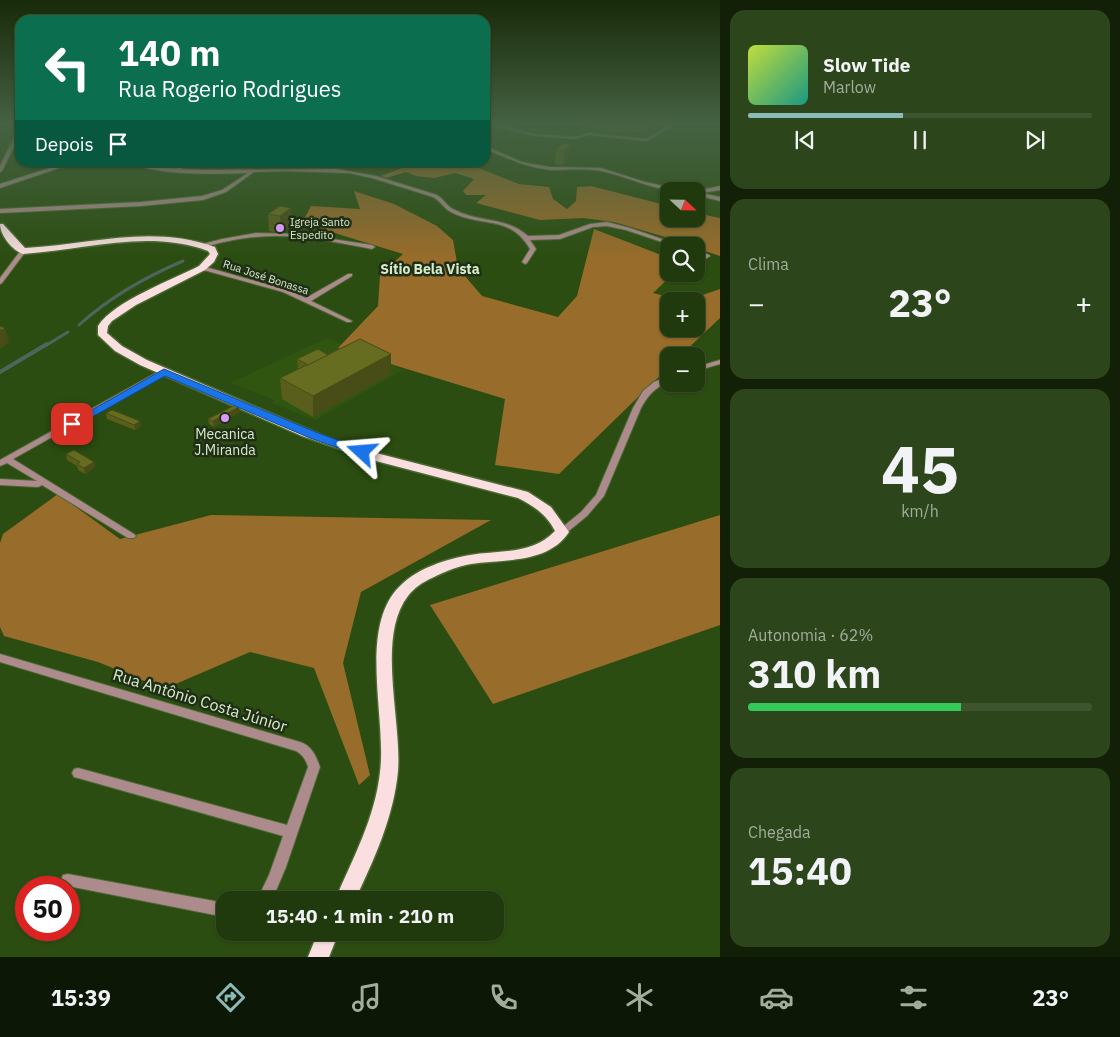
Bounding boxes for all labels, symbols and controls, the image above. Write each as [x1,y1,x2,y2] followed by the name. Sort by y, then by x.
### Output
[118,30,221,76] text: 140 m
[35,35,100,100] icon: left
[823,53,910,77] text: Slow Tide
[118,74,341,103] text: Rua Rogerio Rodrigues
[823,77,876,97] text: Marlow
[791,126,819,154] icon: previous
[906,126,934,154] icon: pause
[1021,126,1049,154] icon: next
[104,130,132,158] icon: arrive
[35,132,94,156] text: Depois
[660,182,705,228] north arrow
[660,182,705,392] map controls
[290,215,350,242] place label: Igreja Santo Espedito
[274,222,286,234] marker: Igreja Santo Espedito
[660,237,705,282] button: search
[748,254,789,274] text: Clima
[221,257,311,298] street label: Rua José Bonassa
[380,260,480,278] district label: Sítio Bela Vista
[888,278,952,327] text: 23°
[748,285,765,322] text: −
[1075,285,1092,322] text: +
[660,292,705,337] button: +
[660,347,705,392] button: −
[51,403,93,445] pin
[58,410,86,438] icon: arrive
[219,412,231,424] marker: Mecanica J.Miranda
[194,425,256,459] place label: Mecanica J.Miranda
[335,425,387,477] position arrow
[881,426,959,511] text: 45
[901,501,939,521] text: km/h
[748,625,873,645] text: Autonomia · 62%
[748,649,881,698] text: 310 km
[111,664,290,736] street label: Rua Antônio Costa Júnior
[748,822,811,842] text: Chegada
[748,846,852,895] text: 15:40
[15,876,80,941] speed limit sign: 50
[266,904,454,928] text: 15:40 · 1 min · 210 m
[213,980,248,1015] icon: directions
[349,980,384,1015] icon: music
[486,980,521,1015] icon: phone
[622,980,657,1015] icon: climate
[759,980,794,1015] icon: car
[896,980,931,1015] icon: filters
[51,983,111,1012] text: 15:39
[1032,983,1069,1012] text: 23°

